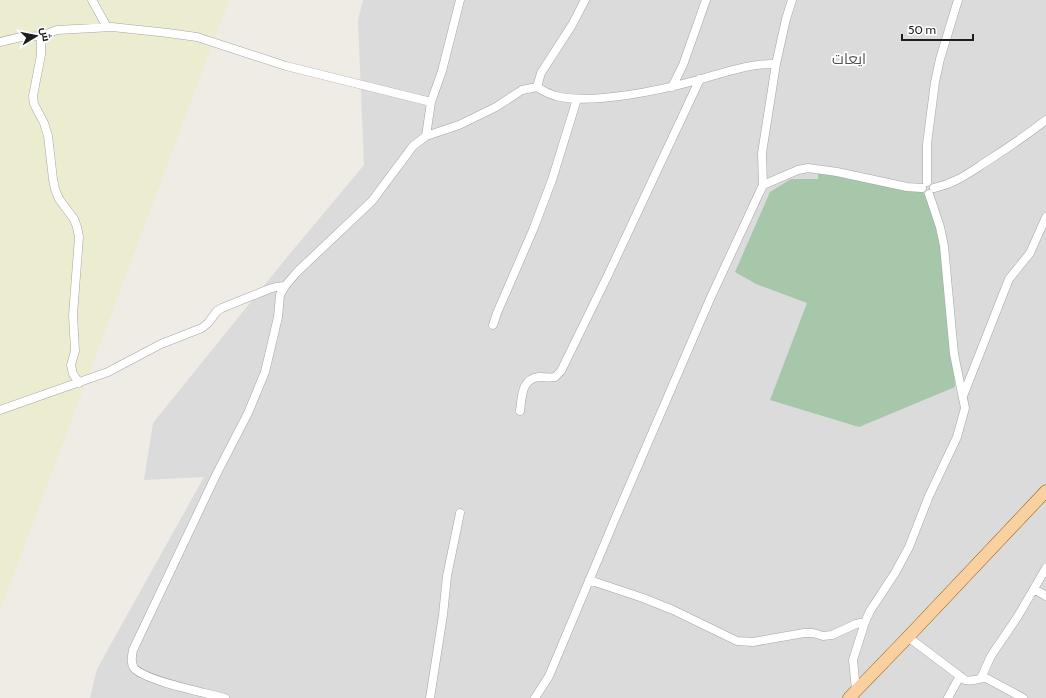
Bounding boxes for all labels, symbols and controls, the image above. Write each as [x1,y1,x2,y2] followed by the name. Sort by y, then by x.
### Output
[16,16,56,56] north arrow
[902,16,973,42] scale bar
[908,22,936,37] text: 50 m
[38,26,54,42] text: ش
[832,50,866,68] district label: ايعات

